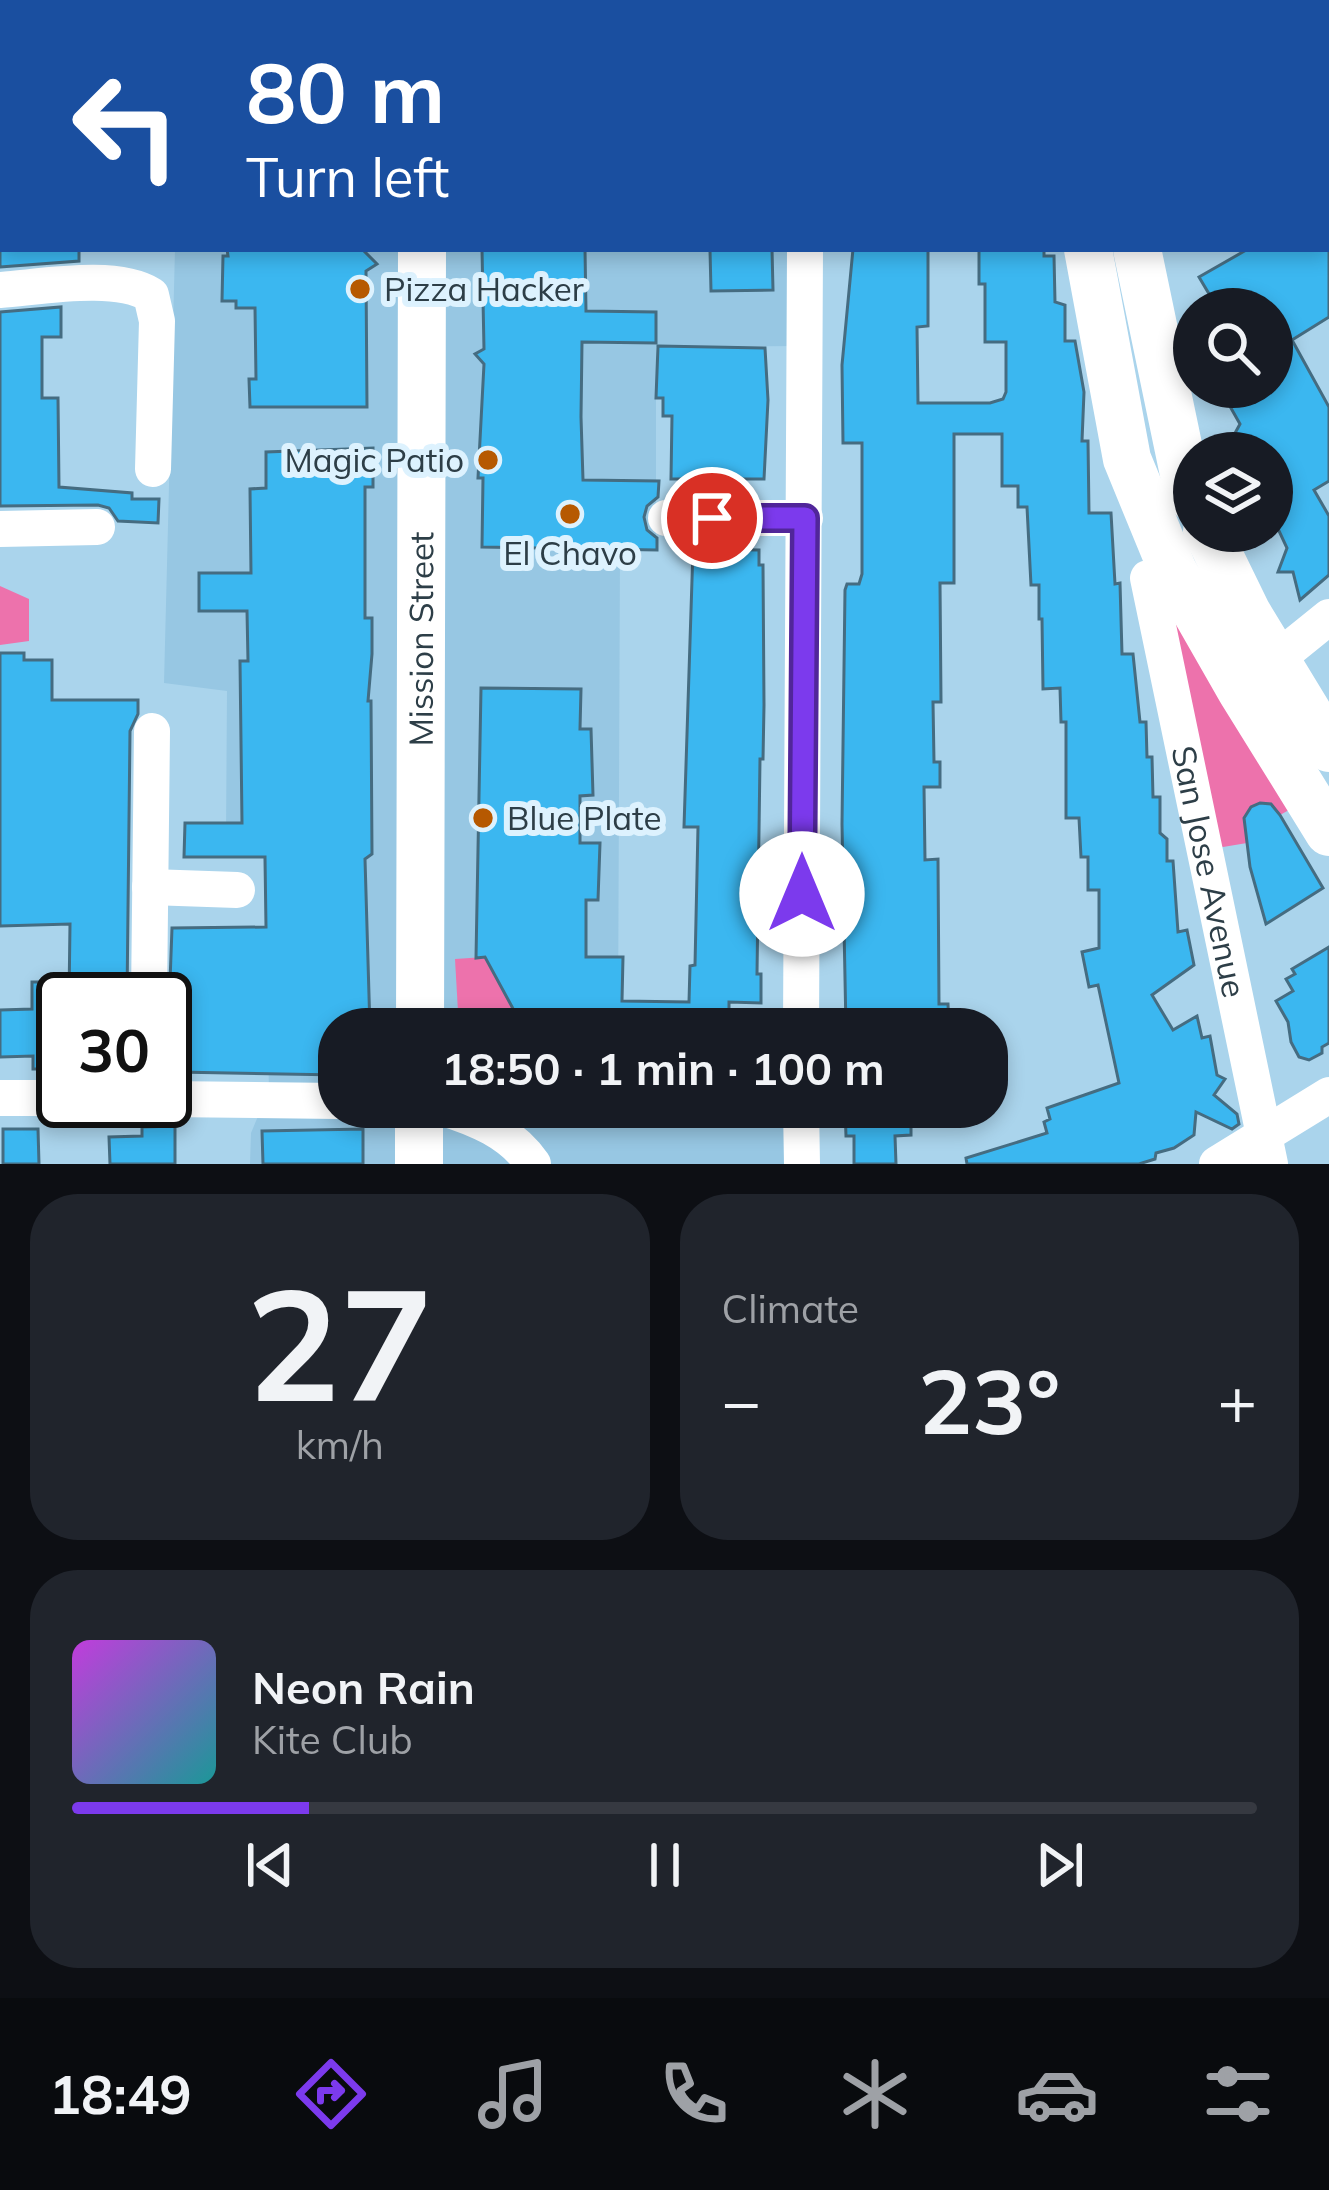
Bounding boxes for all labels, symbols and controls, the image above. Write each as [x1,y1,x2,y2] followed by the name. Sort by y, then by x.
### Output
[246,39,445,144] text: 80 m
[48,48,204,204] icon: left
[246,143,449,211] text: Turn left
[384,268,584,309] place label: Pizza Hacker
[347,276,373,302] marker: Pizza Hacker
[1173,288,1293,552] map controls
[1173,288,1293,408] button: search
[1173,432,1293,552] button: layers
[284,439,464,480] place label: Magic Patio
[475,447,501,473] marker: Magic Patio
[661,467,763,569] pin
[679,485,745,551] icon: arrive
[557,501,583,527] marker: El Chavo
[400,531,441,747] street label: Mission Street
[503,532,637,573] place label: El Chavo
[1163,742,1256,1001] street label: San Jose Avenue
[507,797,661,838] place label: Blue Plate
[470,805,496,831] marker: Blue Plate
[739,831,865,957] position arrow
[36,972,192,1128] speed limit sign: 30
[441,1040,885,1096] text: 18:50 · 1 min · 100 m
[246,1244,433,1440] text: 27
[722,1284,859,1333] text: Climate
[918,1344,1060,1457] text: 23°
[722,1359,761,1442] text: −
[1217,1359,1257,1442] text: +
[296,1420,384,1469] text: km/h
[252,1659,475,1715] text: Neon Rain
[252,1715,413,1764] text: Kite Club
[237,1832,303,1898] icon: previous
[632,1832,698,1898] icon: pause
[1027,1832,1093,1898] icon: next
[289,2052,373,2136] icon: directions
[471,2052,555,2136] icon: music
[652,2052,736,2136] icon: phone
[833,2052,917,2136] icon: climate
[1015,2052,1099,2136] icon: car
[1196,2052,1280,2136] icon: filters
[49,2060,192,2128] text: 18:49

